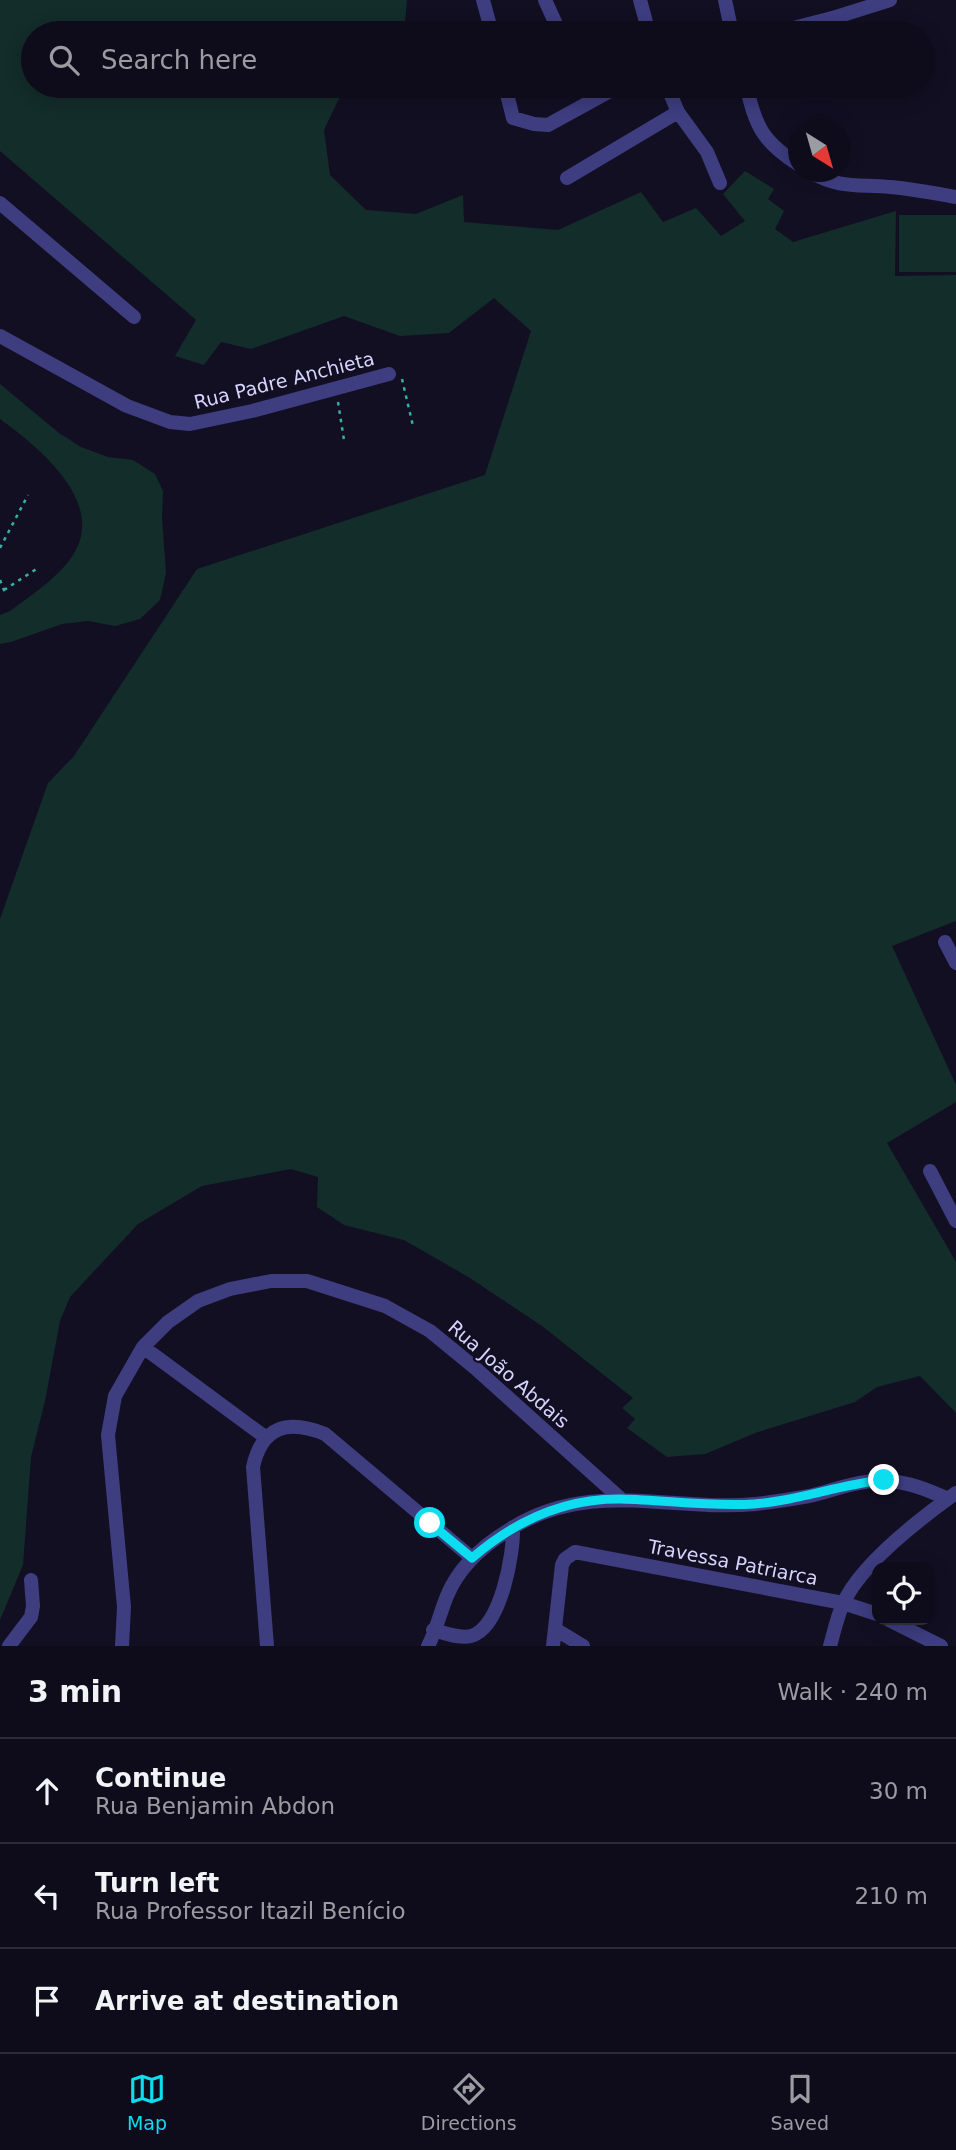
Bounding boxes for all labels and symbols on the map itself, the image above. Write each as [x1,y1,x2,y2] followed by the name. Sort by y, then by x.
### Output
[788,119,851,182] north arrow
[192,347,376,413] street label: Rua Padre Anchieta
[444,1316,574,1432] street label: Rua João Abdais
[868,1464,899,1495] route end
[414,1507,445,1538] route start
[645,1535,820,1589] street label: Travessa Patriarca

